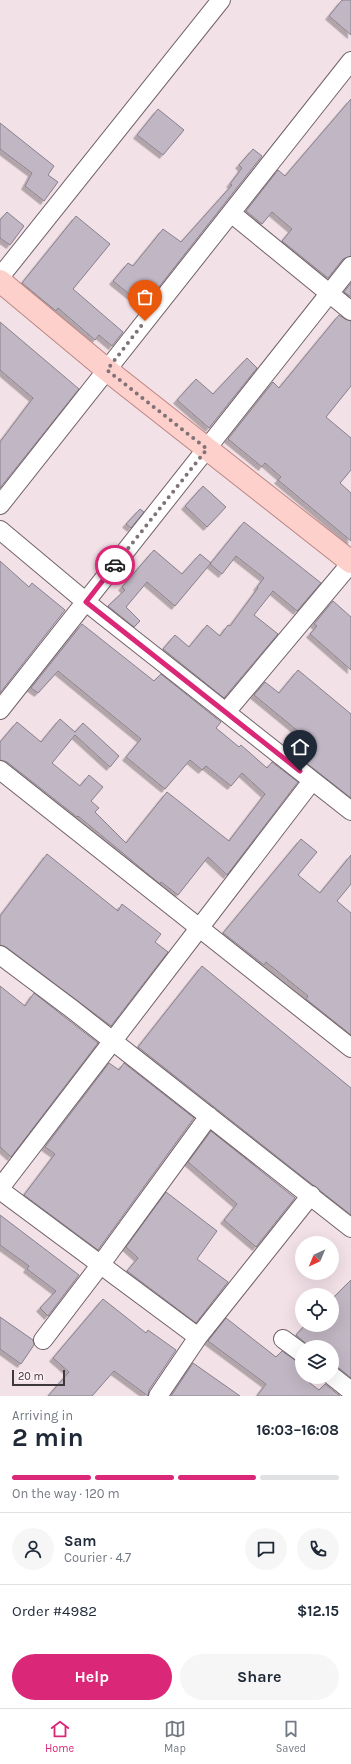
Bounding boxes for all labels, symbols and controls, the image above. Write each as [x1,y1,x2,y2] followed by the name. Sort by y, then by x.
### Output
[128,280,162,321] pin
[134,286,156,308] icon: bag
[95,545,135,585] courier
[104,554,126,576] icon: car
[283,730,317,771] pin
[289,736,311,758] icon: home
[295,1236,339,1280] north arrow
[295,1236,339,1384] map controls
[295,1288,339,1332] button: locate
[295,1340,339,1384] button: layers
[12,1368,65,1387] scale bar
[18,1370,44,1383] text: 20 m
[12,1408,73,1423] text: Arriving in
[256,1421,339,1439] text: 16:03–16:08
[12,1422,84,1453] text: 2 min
[12,1486,120,1501] text: On the way · 120 m
[12,1528,54,1570] button: person
[245,1528,287,1570] button: chat
[297,1528,339,1570] button: phone
[64,1532,97,1550] text: Sam
[64,1550,131,1565] text: Courier · 4.7
[12,1602,97,1620] text: Order #4982
[297,1602,339,1620] text: $12.15
[12,1654,172,1700] button: Help
[180,1654,339,1700] button: Share
[45,1718,74,1755] tab: Home
[164,1718,186,1755] tab: Map
[276,1718,306,1755] tab: Saved

